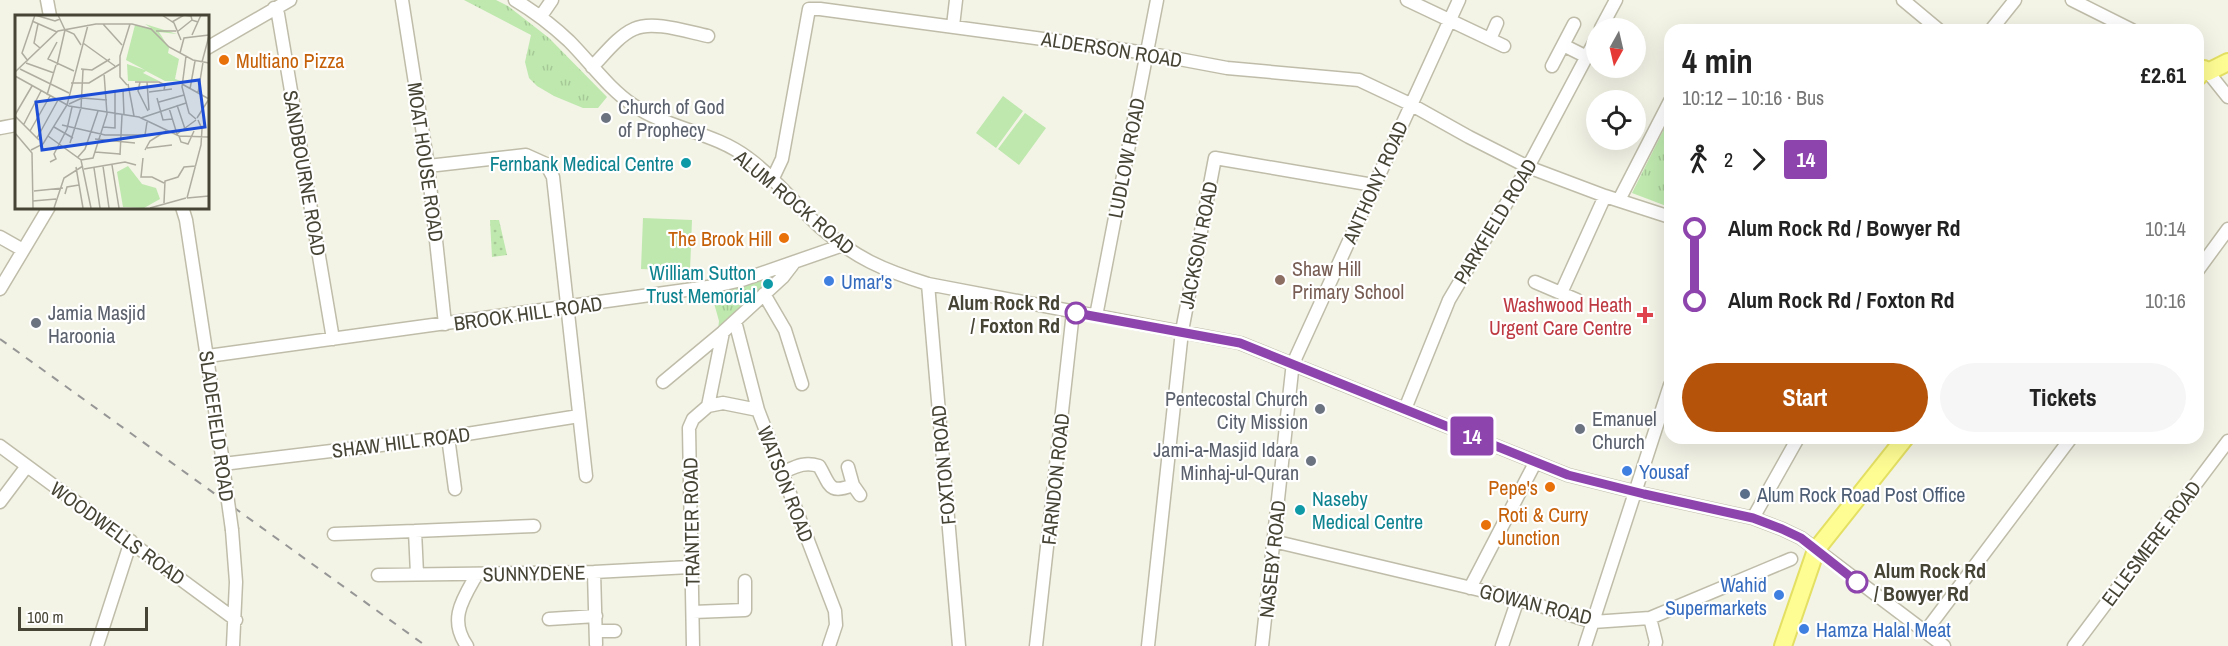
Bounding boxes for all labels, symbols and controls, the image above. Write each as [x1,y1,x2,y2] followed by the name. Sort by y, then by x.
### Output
[15,15,208,208] inset map
[1586,18,1646,78] north arrow
[1586,18,1646,150] map controls
[1039,24,1184,73] street label: ALDERSON ROAD
[1682,39,1753,83] text: 4 min
[236,47,344,74] place label: Multiano Pizza
[217,53,231,67] marker: Multiano Pizza
[2141,60,2186,90] text: £2.61
[401,81,451,243] street label: MOAT HOUSE ROAD
[1682,84,1824,111] text: 10:12 – 10:16 · Bus
[277,88,333,258] street label: SANDBOURNE ROAD
[1586,90,1646,150] button: locate
[618,93,725,143] place label: Church of God of Prophecy
[1101,95,1151,221] street label: LUDLOW ROAD
[599,111,613,125] marker: Church of God of Prophecy
[1335,116,1414,249] street label: ANTHONY ROAD
[728,143,861,260] street label: ALUM ROCK ROAD
[1682,143,1715,176] icon: walk
[1742,143,1775,176] icon: forward
[1796,145,1815,174] text: 14
[1724,146,1733,173] text: 2
[490,150,674,177] place label: Fernbank Medical Centre
[1447,153,1543,289] street label: PARKFIELD ROAD
[679,156,693,170] marker: Fernbank Medical Centre
[1172,179,1224,311] street label: JACKSON ROAD
[1728,213,1961,243] text: Alum Rock Rd / Bowyer Rd
[2145,215,2186,242] text: 10:14
[668,225,772,252] place label: The Brook Hill
[777,231,791,245] marker: The Brook Hill
[1292,255,1404,305] place label: Shaw Hill Primary School
[646,259,756,309] place label: William Sutton Trust Memorial
[841,268,892,295] place label: Umar's
[1273,273,1287,287] marker: Shaw Hill Primary School
[822,274,836,288] marker: Umar's
[761,277,775,291] marker: William Sutton Trust Memorial
[1728,285,1955,315] text: Alum Rock Rd / Foxton Rd
[2145,287,2186,314] text: 10:16
[452,289,604,337] street label: BROOK HILL ROAD
[948,289,1060,339] place label: Alum Rock Rd / Foxton Rd
[1489,291,1632,341] place label: Washwood Heath Urgent Care Centre
[48,299,146,349] place label: Jamia Masjid Haroonia
[1065,302,1087,324] marker: Alum Rock Rd / Foxton Rd
[1636,306,1654,324] marker: Washwood Heath Urgent Care Centre
[29,316,43,330] marker: Jamia Masjid Haroonia
[193,349,241,503] street label: SLADEFIELD ROAD
[1682,363,1928,432] button: Start
[1940,363,2186,432] button: Tickets
[1165,385,1308,435] place label: Pentecostal Church City Mission
[1313,402,1327,416] marker: Pentecostal Church City Mission
[924,404,962,526] street label: FOXTON ROAD
[1592,405,1657,455] place label: Emanuel Church
[1035,412,1075,546] street label: FARNDON ROAD
[1445,416,1499,456] line badge: 14
[330,420,472,464] street label: SHAW HILL ROAD
[752,422,820,546] street label: WATSON ROAD
[1462,422,1482,451] text: 14
[1573,422,1587,436] marker: Emanuel Church
[1153,436,1299,486] place label: Jami-a-Masjid Idara Minhaj-ul-Quran
[1304,454,1318,468] marker: Jami-a-Masjid Idara Minhaj-ul-Quran
[676,457,706,587] street label: TRANTER ROAD
[1639,458,1689,485] place label: Yousaf
[1620,464,1634,478] marker: Yousaf
[1488,474,1538,501] place label: Pepe's
[45,475,191,591] street label: WOODWELLS ROAD
[2095,475,2207,611] street label: ELLESMERE ROAD
[1543,480,1557,494] marker: Pepe's
[1756,481,1965,508] place label: Alum Rock Road Post Office
[1312,485,1423,535] place label: Naseby Medical Centre
[1738,487,1752,501] marker: Alum Rock Road Post Office
[1252,499,1292,619] street label: NASEBY ROAD
[1498,501,1589,551] place label: Roti & Curry Junction
[1293,503,1307,517] marker: Naseby Medical Centre
[1479,518,1493,532] marker: Roti & Curry Junction
[1874,557,1986,607] place label: Alum Rock Rd / Bowyer Rd
[482,559,586,587] street label: SUNNYDENE
[1665,571,1767,621] place label: Wahid Supermarkets
[1846,571,1868,593] marker: Alum Rock Rd / Bowyer Rd
[1477,577,1595,631] street label: GOWAN ROAD
[1772,588,1786,602] marker: Wahid Supermarkets
[18,604,148,632] scale bar
[27,606,63,628] text: 100 m
[1816,616,1951,643] place label: Hamza Halal Meat
[1797,622,1811,636] marker: Hamza Halal Meat

